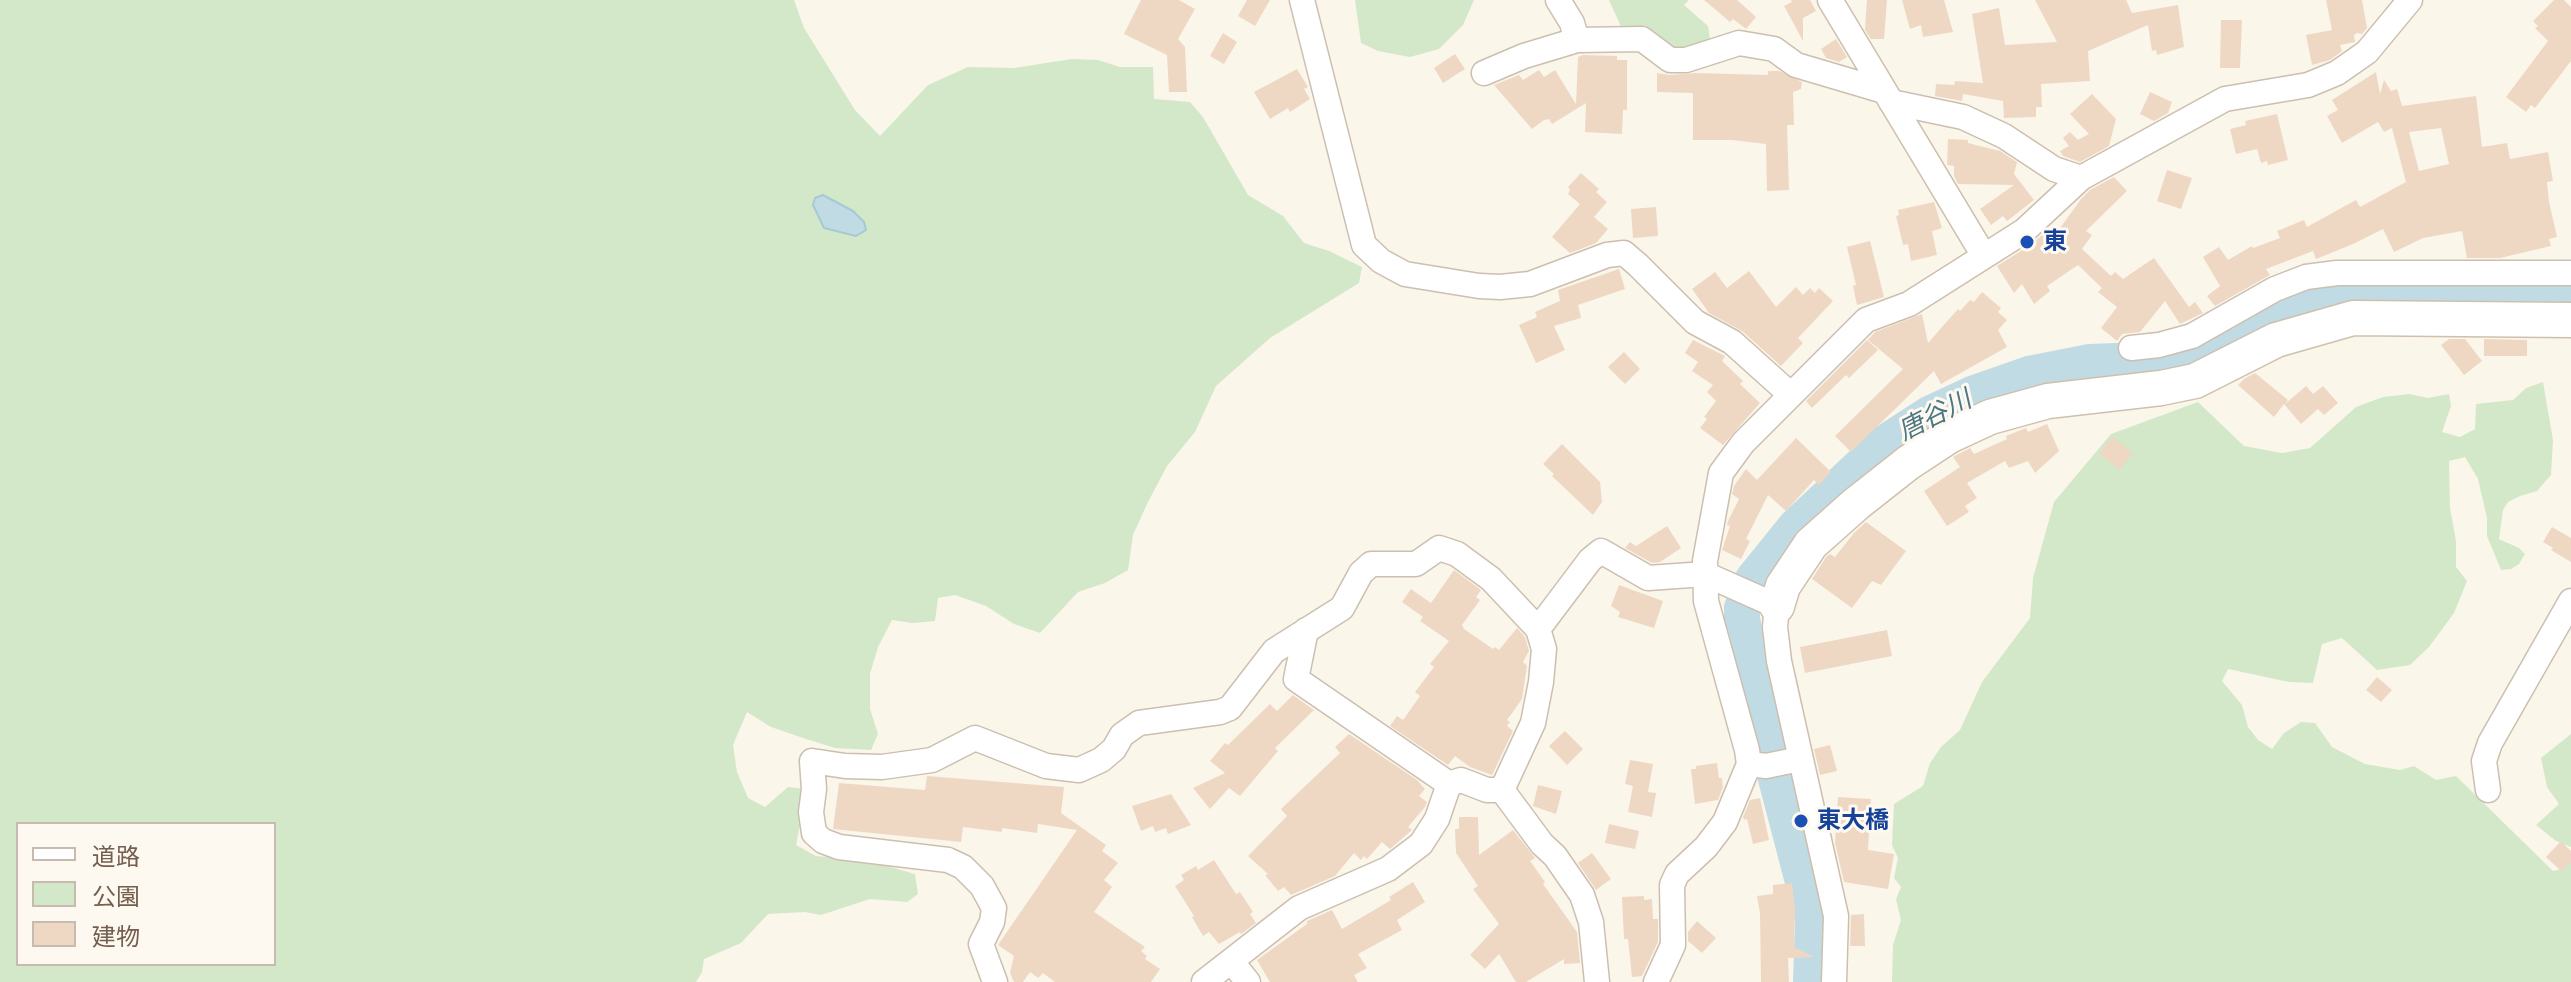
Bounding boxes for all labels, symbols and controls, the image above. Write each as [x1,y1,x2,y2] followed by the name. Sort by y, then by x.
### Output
[2043,228,2067,256] place label: 東
[2018,233,2036,251] marker: 東
[1893,384,1977,448] water label: 唐谷川
[1817,807,1889,835] place label: 東大橋
[1792,812,1810,830] marker: 東大橋
[16,822,276,966] legend
[92,842,140,871] text: 道路
[92,882,140,911] text: 公園
[92,922,140,951] text: 建物

